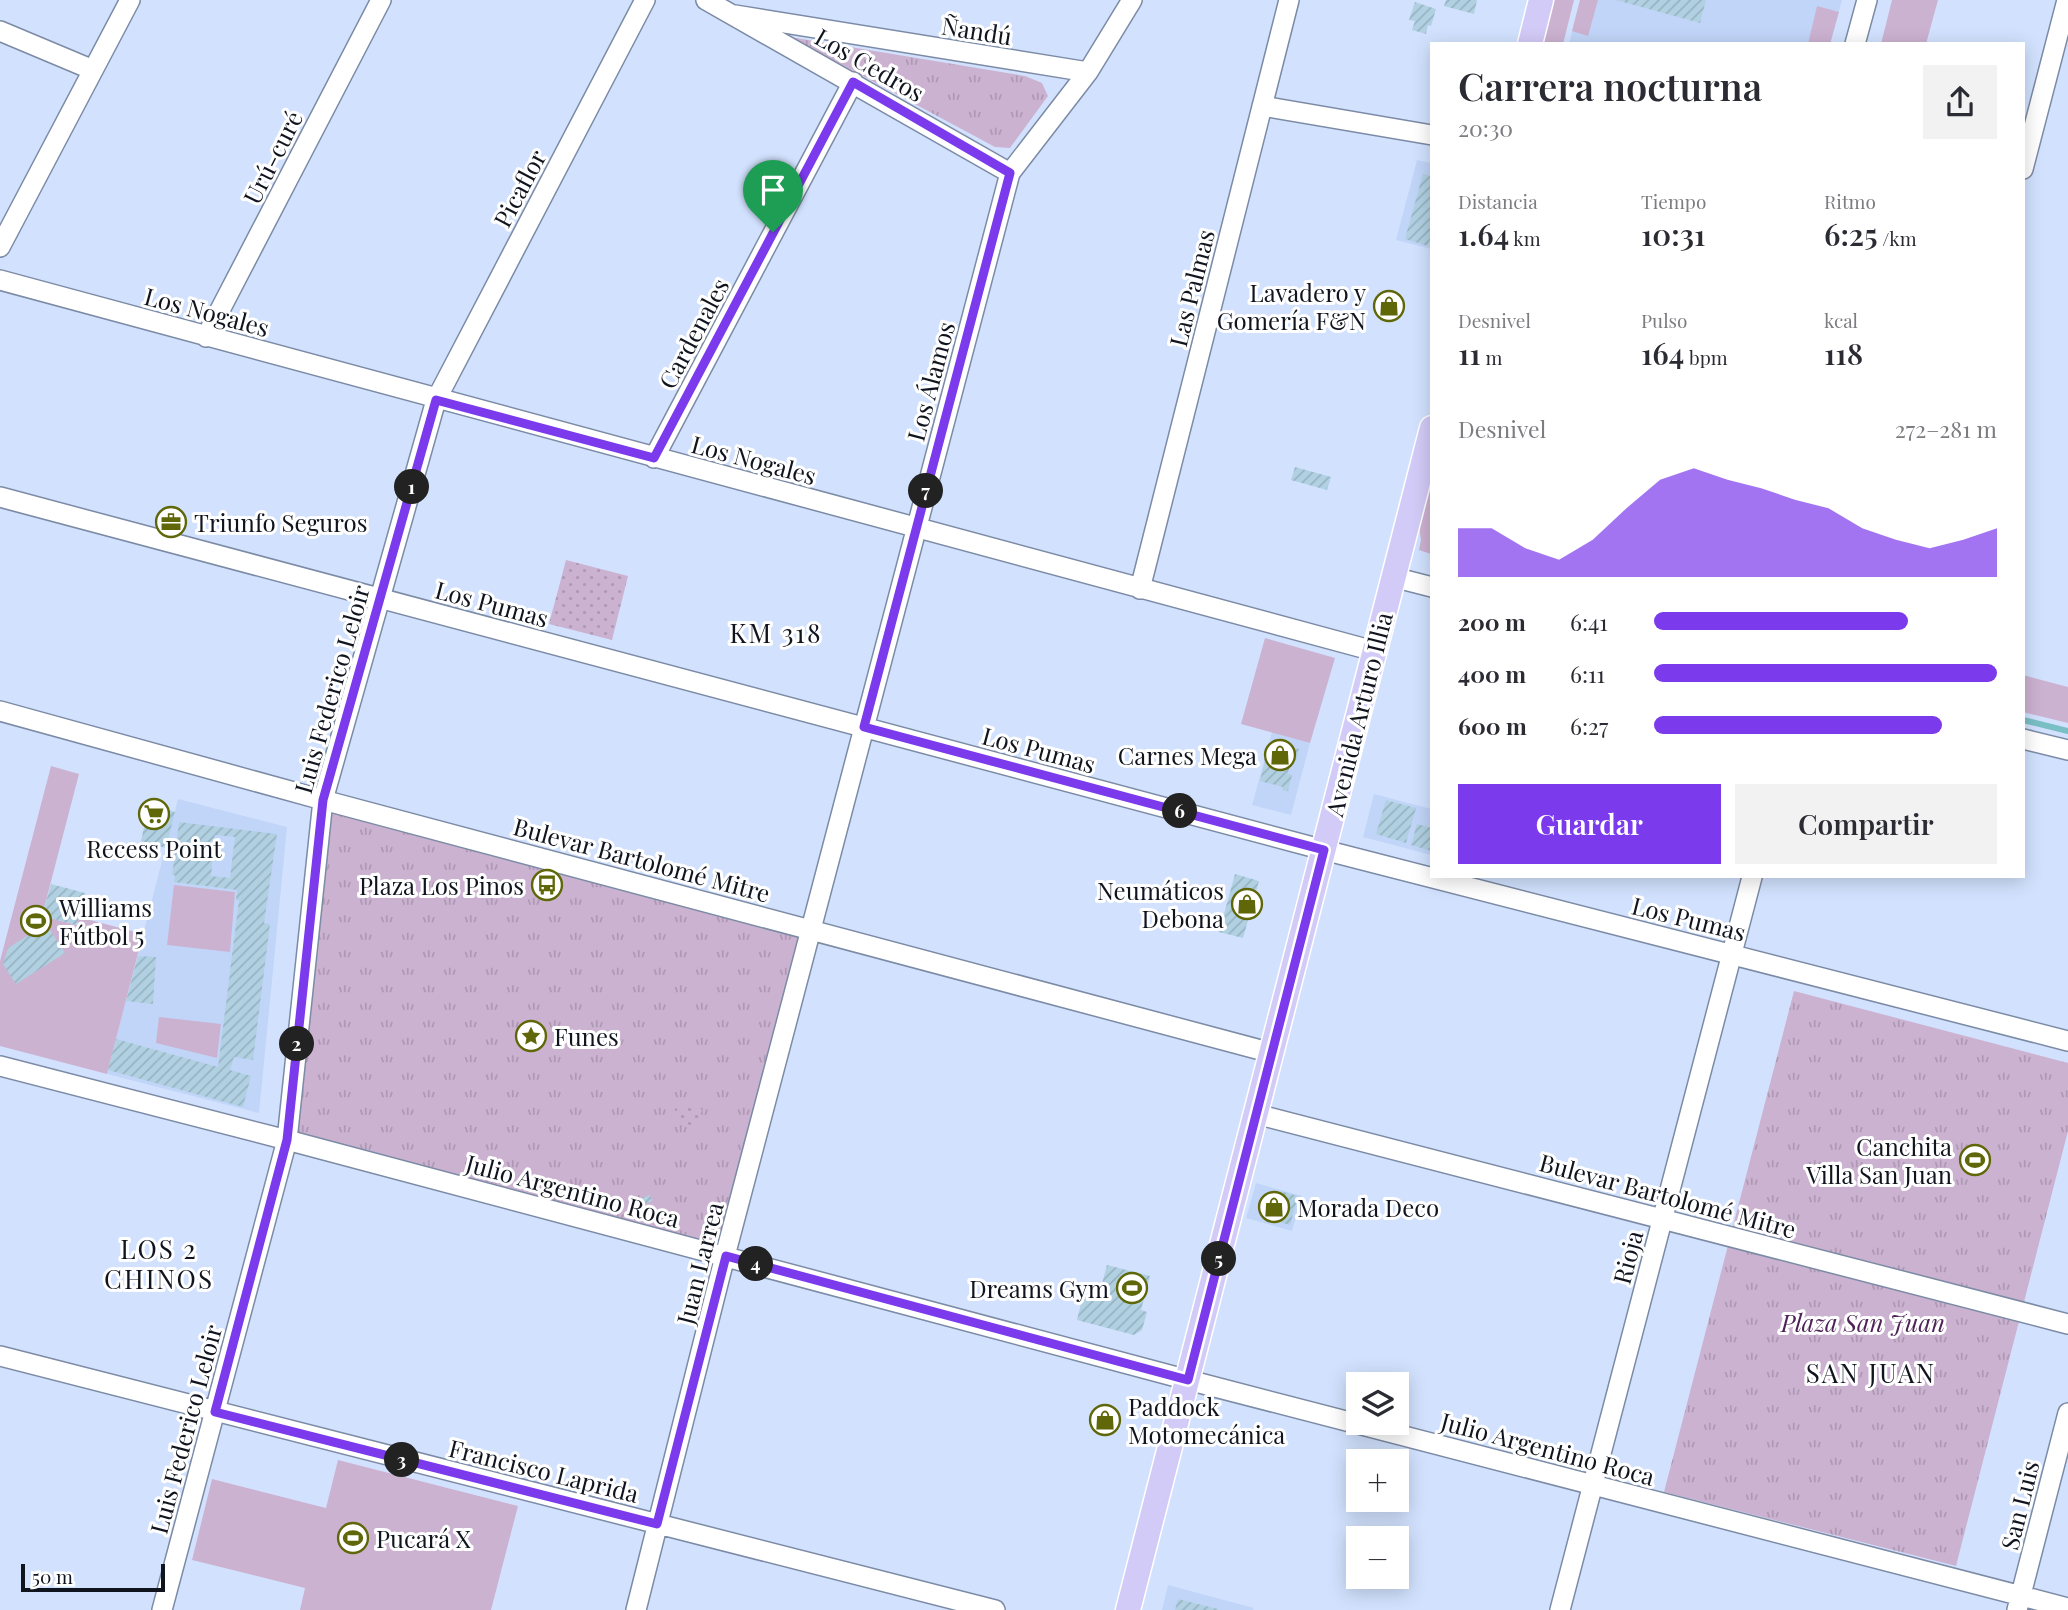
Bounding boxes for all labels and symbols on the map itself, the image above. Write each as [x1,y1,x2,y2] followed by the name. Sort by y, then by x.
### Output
[940,9,1014,51] street label: Ñandú
[810,20,930,108] street label: Los Cedros
[235,105,309,209] street label: Urú-curé
[485,143,553,232] street label: Picaflor
[743,160,803,232] pin
[1161,226,1221,350] street label: Las Palmas
[651,272,735,394] street label: Cardenales
[1217,276,1366,336] place label: Lavadero y Gomería F&N
[141,279,273,343] street label: Los Nogales
[1372,289,1406,323] shop icon: Lavadero y Gomería F&N
[899,318,961,444] street label: Los Álamos
[688,427,820,491] street label: Los Nogales
[394,470,430,504] pin: 1
[908,474,944,508] pin: 7
[154,505,188,539] office icon: Triunfo Seguros
[194,506,367,538] place label: Triunfo Seguros
[432,573,552,633] street label: Los Pumas
[286,581,376,797] street label: Luis Federico Leloir
[1317,609,1399,820] street label: Avenida Arturo Illia
[729,615,823,650] district label: KM 318
[979,719,1099,779] street label: Los Pumas
[1263,738,1297,772] shop icon: Carnes Mega
[1118,739,1257,771] place label: Carnes Mega
[1162,794,1198,828] pin: 6
[137,797,171,831] supermarket icon: Recess Point
[510,809,774,909] street label: Bulevar Bartolomé Mitre
[86,832,222,864] place label: Recess Point
[530,868,564,902] bus stop icon: Plaza Los Pinos
[359,869,524,901] place label: Plaza Los Pinos
[1097,874,1224,934] place label: Neumáticos Debona
[1230,887,1264,921] shop icon: Neumáticos Debona
[1629,888,1749,948] street label: Los Pumas
[58,891,152,951] place label: Williams Fútbol 5
[19,904,53,938] sports icon: Williams Fútbol 5
[514,1019,548,1053] place icon: Funes
[554,1020,619,1052] place label: Funes
[280,1026,314,1062] pin: 2
[1805,1130,1952,1190] place label: Canchita Villa San Juan
[1958,1143,1992,1177] sports icon: Canchita Villa San Juan
[1536,1145,1800,1245] street label: Bulevar Bartolomé Mitre
[462,1146,683,1234] street label: Julio Argentino Roca
[1257,1190,1291,1224] shop icon: Morada Deco
[1297,1191,1439,1223] place label: Morada Deco
[668,1199,730,1328] street label: Juan Larrea
[1605,1227,1649,1287] street label: Rioja
[104,1231,214,1296] district label: LOS 2 CHINOS
[1202,1242,1236,1276] pin: 5
[738,1246,774,1282] pin: 4
[1115,1271,1149,1305] sports icon: Dreams Gym
[969,1272,1109,1304] place label: Dreams Gym
[1780,1306,1945,1338] park label: Plaza San Juan
[142,1321,228,1537] street label: Luis Federico Leloir
[1806,1355,1936,1390] district label: SAN JUAN
[1128,1390,1285,1450] place label: Paddock Motomecánica
[1088,1403,1122,1437] shop icon: Paddock Motomecánica
[1437,1404,1658,1492] street label: Julio Argentino Roca
[446,1431,642,1509] street label: Francisco Laprida
[384,1442,420,1478] pin: 3
[1992,1457,2046,1553] street label: San Luis
[336,1521,370,1555] sports icon: Pucará X
[376,1522,472,1554] place label: Pucará X
[21,1561,164,1593] scale bar

